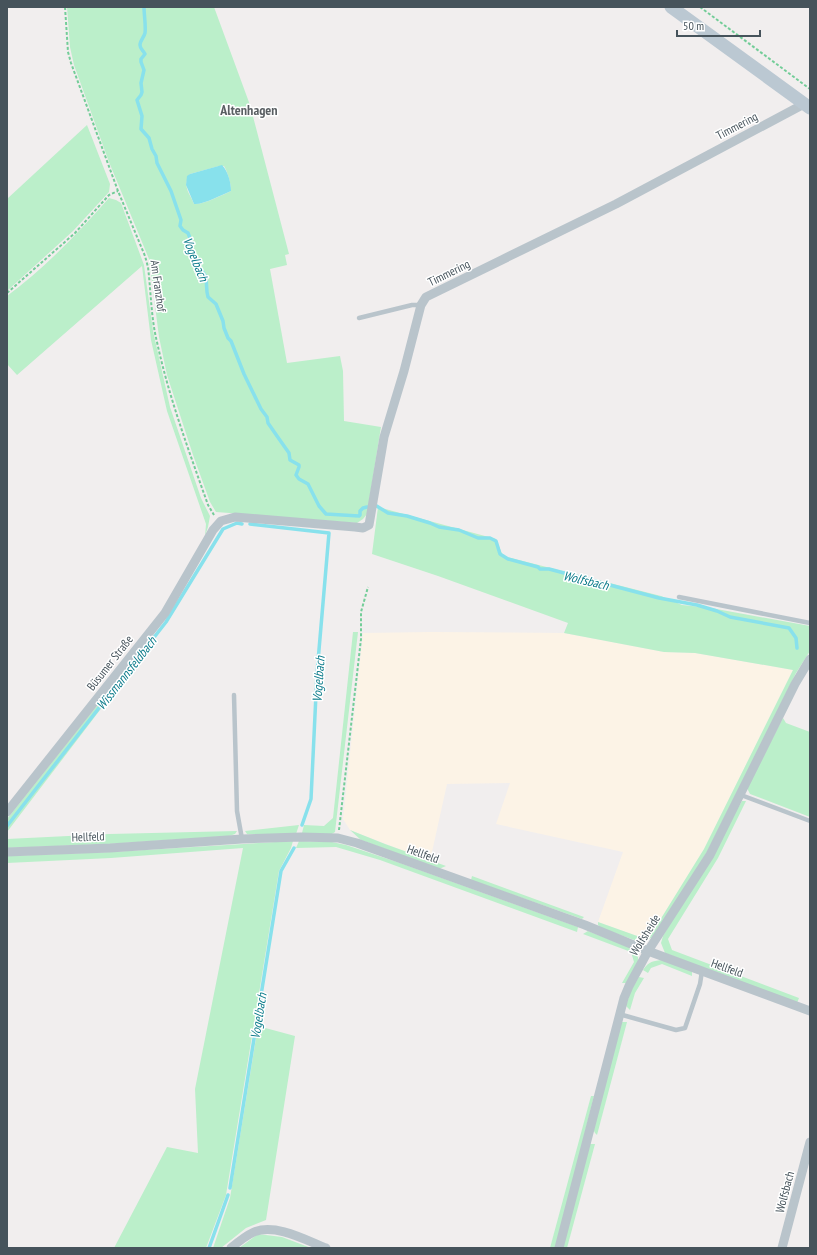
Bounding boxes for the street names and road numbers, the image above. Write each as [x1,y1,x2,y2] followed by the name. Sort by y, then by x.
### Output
[713,108,760,143] street label: Timmering
[425,256,472,289] street label: Timmering
[147,259,170,314] street label: Am Franzhof
[83,632,136,693] street label: Büsumer Straße
[71,828,105,845] street label: Hellfeld
[405,841,441,866] street label: Hellfeld
[626,911,663,958] street label: Wolfsheide
[709,955,745,980] street label: Hellfeld
[772,1169,797,1214] street label: Wolfsbach

